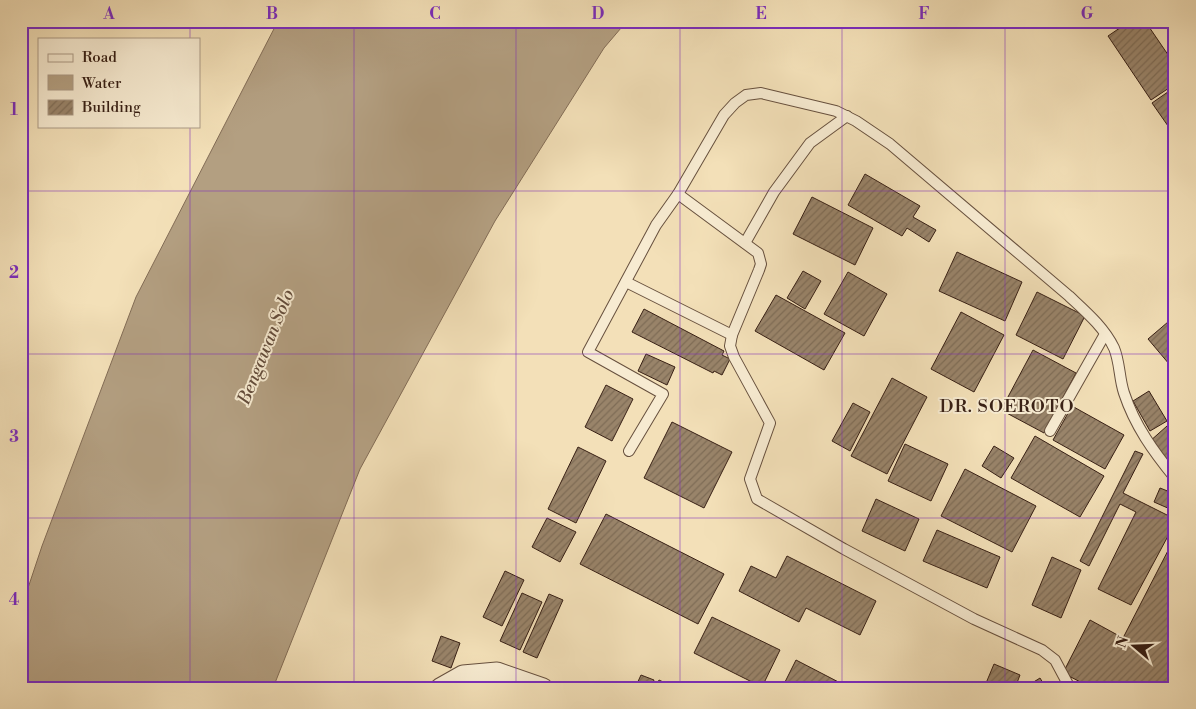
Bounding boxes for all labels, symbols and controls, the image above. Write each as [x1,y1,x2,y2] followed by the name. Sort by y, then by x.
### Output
[102,4,115,24] text: A
[266,4,278,24] text: B
[429,4,441,24] text: C
[592,4,605,24] text: D
[755,4,767,24] text: E
[918,4,930,24] text: F
[1081,4,1094,24] text: G
[38,38,200,128] legend
[82,48,117,67] text: Road
[81,74,122,93] text: Water
[81,98,141,117] text: Building
[10,100,18,120] text: 1
[9,263,19,283] text: 2
[232,286,300,409] water label: Bengawan Solo
[939,395,1075,418] district label: DR. SOEROTO
[9,427,19,447] text: 3
[9,590,20,610] text: 4
[1108,622,1158,672] north arrow
[1112,634,1133,650] text: N

